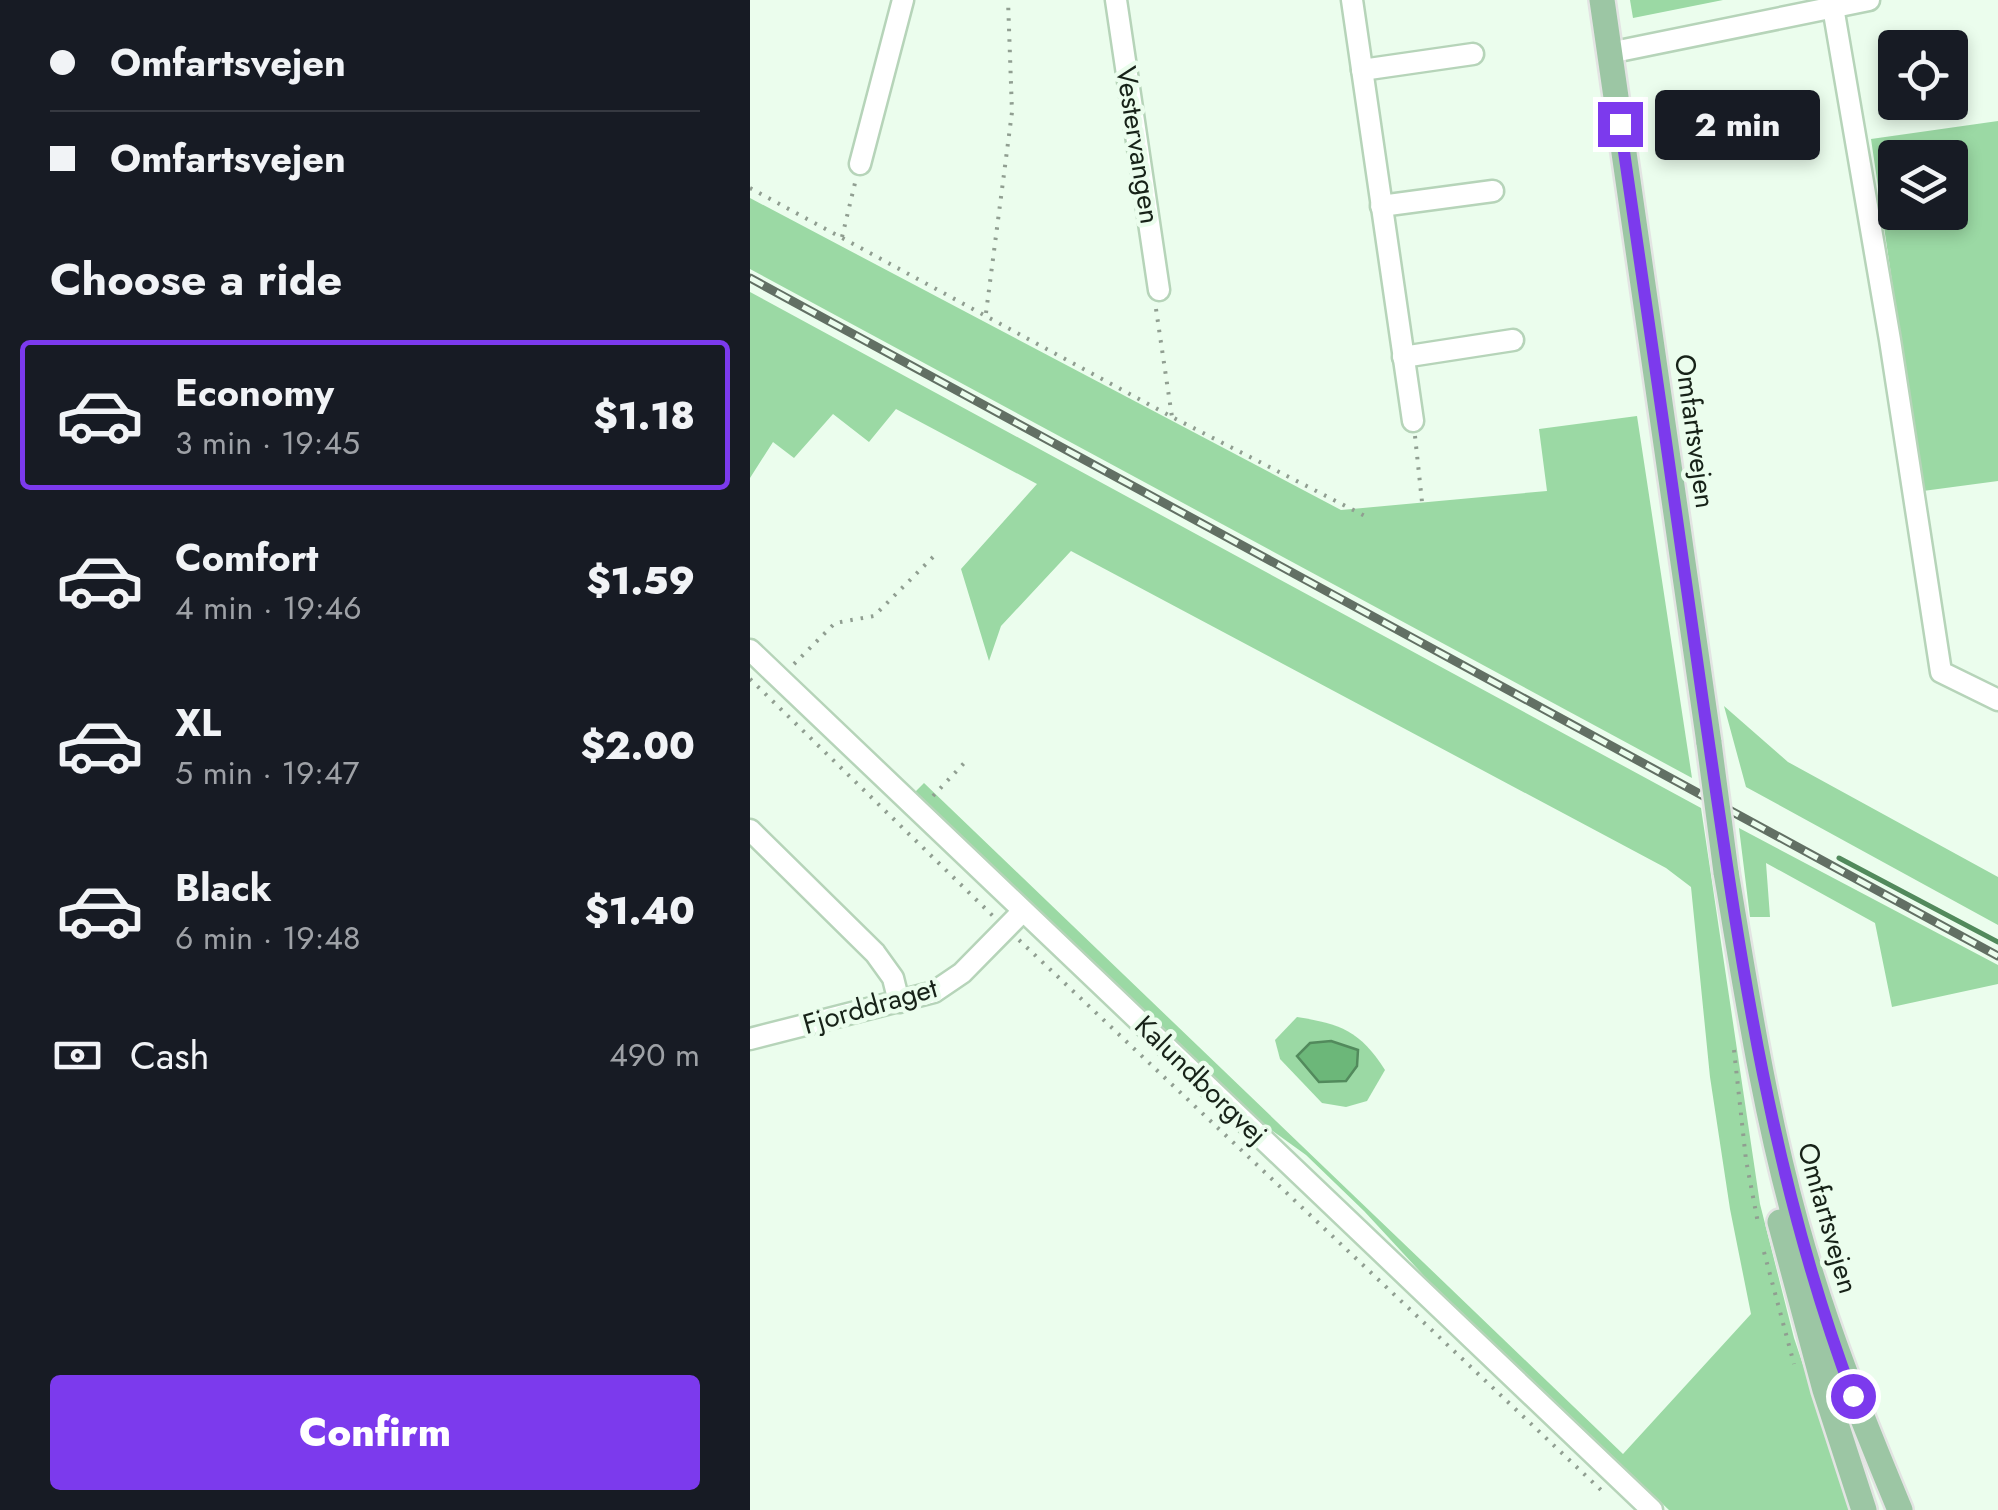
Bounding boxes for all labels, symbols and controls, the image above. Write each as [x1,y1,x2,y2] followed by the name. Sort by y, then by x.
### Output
[1878,30,1968,230] map controls
[1878,30,1968,120] button: locate
[110,35,346,90] text: Omfartsvejen
[1105,63,1171,227] street label: Vestervangen
[1655,89,1820,159] callout: 2 min
[1598,102,1643,147] route end
[1695,102,1780,148] text: 2 min
[110,131,346,186] text: Omfartsvejen
[1878,140,1968,230] button: layers
[50,247,342,312] text: Choose a ride
[1664,351,1726,511] street label: Omfartsvejen
[175,365,334,420] text: Economy
[55,370,145,460] icon: car
[594,388,695,443] text: $1.18
[175,420,360,466] text: 3 min · 19:45
[175,530,318,585] text: Comfort
[55,535,145,625] icon: car
[586,553,695,608] text: $1.59
[175,585,362,631] text: 4 min · 19:46
[175,695,221,750] text: XL
[55,700,145,790] icon: car
[581,718,695,773] text: $2.00
[175,750,359,796] text: 5 min · 19:47
[175,860,272,915] text: Black
[55,865,145,955] icon: car
[585,883,695,938] text: $1.40
[175,915,360,961] text: 6 min · 19:48
[798,967,942,1045] street label: Fjorddraget
[1125,1006,1277,1154] street label: Kalundborgvej
[50,1028,105,1083] icon: cash
[130,1028,210,1083] text: Cash
[609,1032,700,1078] text: 490 m
[1787,1138,1869,1298] street label: Omfartsvejen
[1831,1374,1876,1419] route start
[50,1375,700,1490] button: Confirm

